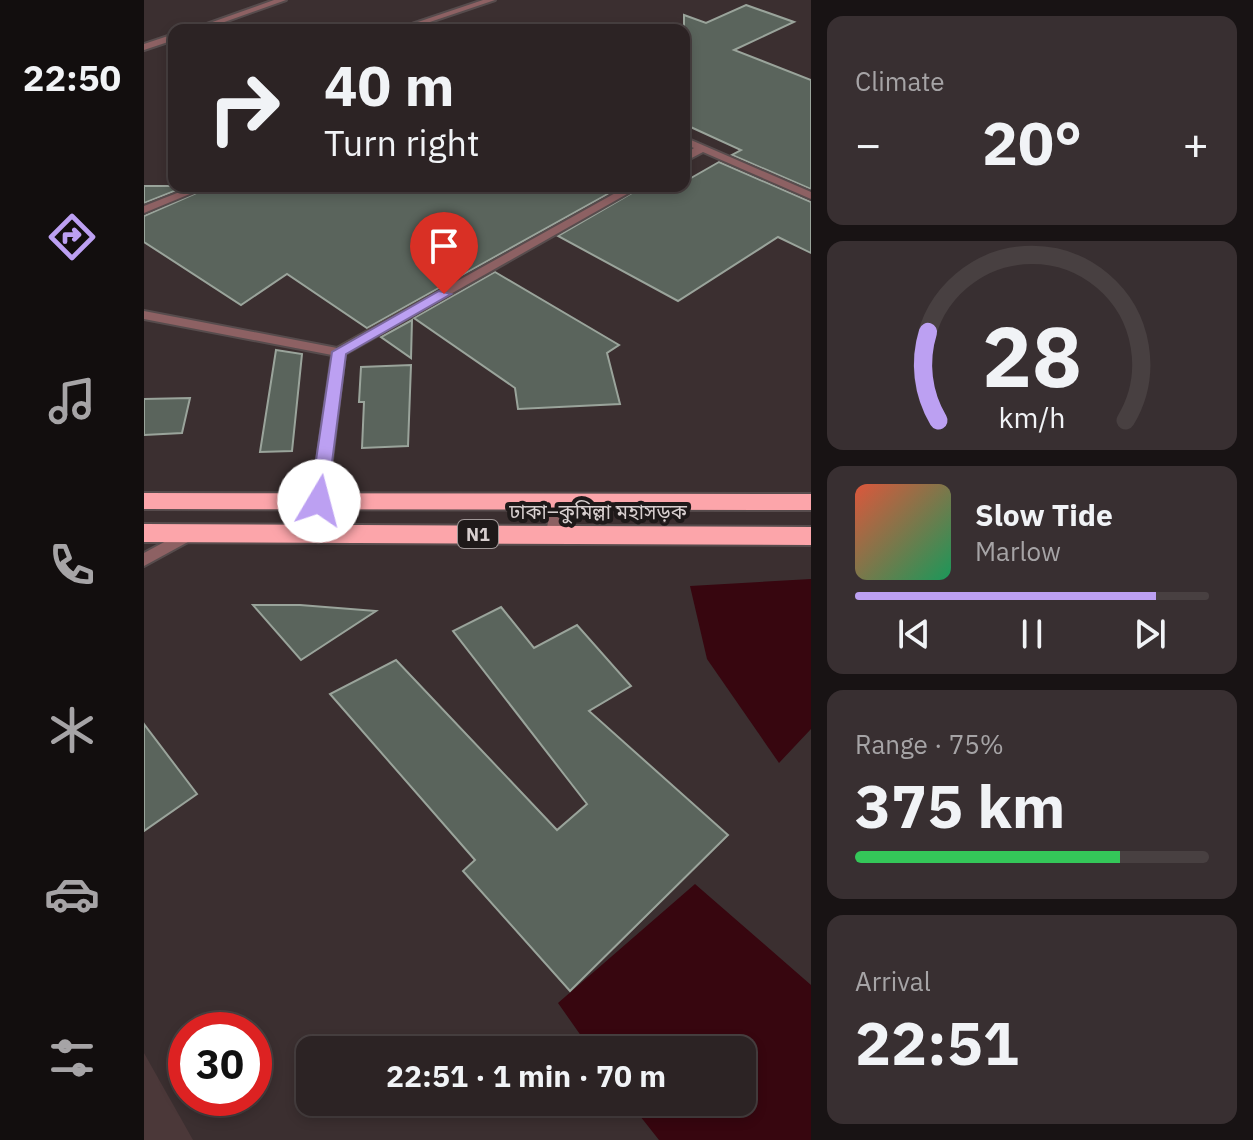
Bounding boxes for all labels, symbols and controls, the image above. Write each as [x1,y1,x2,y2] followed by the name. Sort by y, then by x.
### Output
[324,49,454,121] text: 40 m
[23,54,121,101] text: 22:50
[192,56,296,160] icon: right
[855,64,945,98] text: Climate
[982,103,1082,182] text: 20°
[855,115,881,172] text: −
[1183,115,1209,172] text: +
[324,119,480,166] text: Turn right
[44,209,100,265] icon: directions
[410,212,478,294] pin
[422,224,466,268] icon: arrive
[982,302,1082,410] text: 28
[44,373,100,429] icon: music
[998,399,1066,436] text: km/h
[277,459,361,543] position arrow
[975,495,1113,534] text: Slow Tide
[508,498,688,525] street label: ঢাকা–কুমিল্লা মহাসড়ক
[458,520,498,548] road number: N1
[975,534,1061,568] text: Marlow
[44,537,100,593] icon: phone
[892,612,936,656] icon: previous
[1010,612,1054,656] icon: pause
[1128,612,1172,656] icon: next
[44,702,100,758] icon: climate
[855,727,1004,761] text: Range · 75%
[855,766,1065,845] text: 375 km
[44,866,100,922] icon: car
[855,964,931,998] text: Arrival
[855,1003,1019,1082] text: 22:51
[168,1012,272,1116] speed limit sign: 30
[44,1030,100,1086] icon: filters
[386,1056,666,1095] text: 22:51 · 1 min · 70 m

